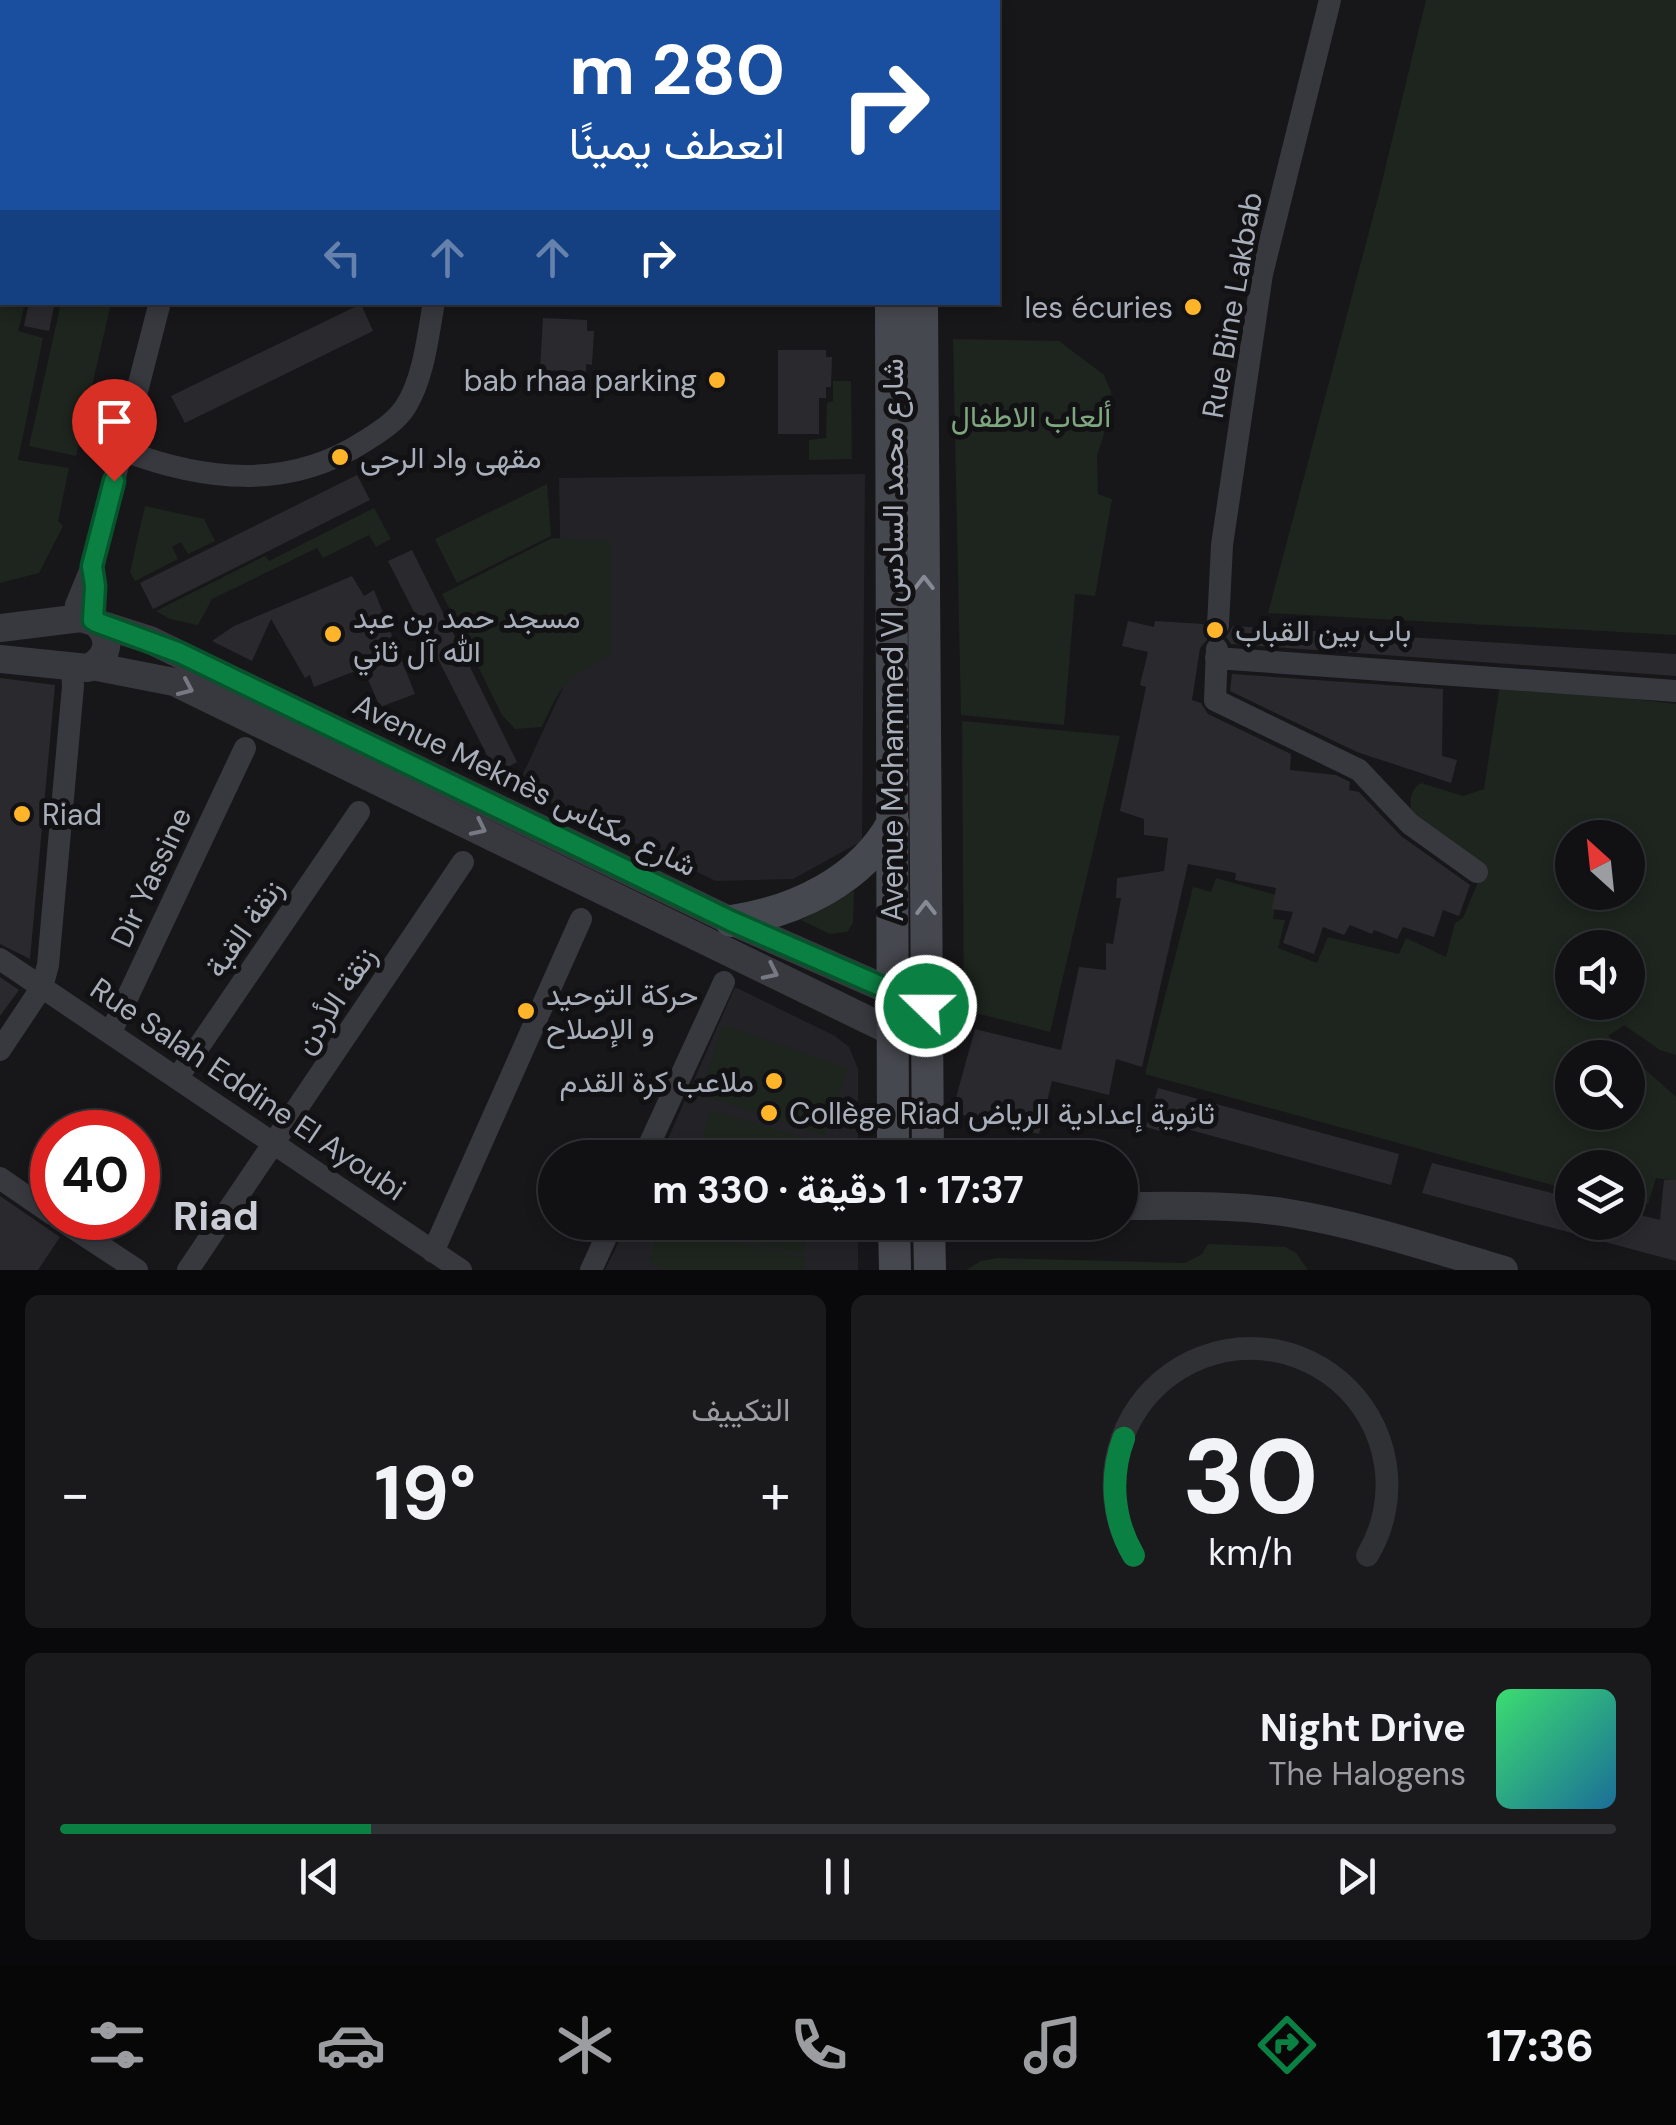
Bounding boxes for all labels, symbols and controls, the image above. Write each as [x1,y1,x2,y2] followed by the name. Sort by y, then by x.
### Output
[569,25,785,116] text: 280 m
[820,40,950,170] icon: right
[569,114,785,173] text: انعطف يمينًا
[1193,189,1271,421] street label: Rue Bine Lakbab
[315,230,370,285] icon: left
[420,230,475,285] icon: ahead
[525,230,580,285] icon: ahead
[630,230,685,285] icon: right
[1024,288,1173,327] place label: les écuries
[1182,296,1204,318] marker: les écuries
[873,358,913,922] street label: Avenue Mohammed VI شارع محمد السادس
[464,361,697,400] place label: bab rhaa parking
[706,369,728,391] marker: bab rhaa parking
[72,379,157,482] pin
[87,394,142,449] icon: arrive
[951,397,1111,436] park label: ألعاب الاطفال
[360,438,542,477] place label: مقهى واد الرحى
[329,446,351,468] marker: مقهى واد الرحى
[913,575,935,590] one-way arrow
[353,598,580,676] place label: مسجد حمد بن عبد الله آل ثاني
[1235,611,1411,650] place label: باب بين القباب
[1204,619,1226,641] marker: باب بين القباب
[322,623,344,645] marker: مسجد حمد بن عبد الله آل ثاني
[176,676,194,696] one-way arrow
[346,685,703,886] street label: Avenue Meknès شارع مكناس
[42,795,102,834] place label: Riad
[102,801,200,953] street label: Dir Yassine
[11,803,33,825] marker: Riad
[469,816,487,835] one-way arrow
[1555,820,1645,910] north arrow
[1555,820,1645,1240] map controls
[196,871,292,985] street label: زنقة القبة
[915,900,937,916] one-way arrow
[1555,930,1645,1020] button: sound
[285,939,385,1061] street label: زنقة الأردن
[874,954,978,1058] position arrow
[760,960,778,979] one-way arrow
[83,969,413,1209] street label: Rue Salah Eddine El Ayoubi
[546,975,698,1049] place label: حركة التوحيد و الإصلاح
[515,1000,537,1022] marker: حركة التوحيد و الإصلاح
[1555,1040,1645,1130] button: search
[560,1062,754,1101] place label: ملاعب كرة القدم
[763,1070,785,1092] marker: ملاعب كرة القدم
[789,1094,1215,1133] place label: Collège Riad ثانوية إعدادية الرياض
[758,1102,780,1124] marker: Collège Riad ثانوية إعدادية الرياض
[30,1110,160,1240] speed limit sign: 40
[1555,1150,1645,1240] button: layers
[652,1165,1024,1215] text: 17:37 · 1 دقيقة · 330 m
[173,1190,259,1242] district label: Riad
[691,1389,791,1431] text: التكييف
[1183,1410,1319,1545] text: 30
[374,1445,476,1542] text: 19°
[60,1458,90,1530] text: −
[760,1458,791,1530] text: +
[1209,1530,1293,1576] text: km/h
[1260,1703,1466,1753] text: Night Drive
[1268,1753,1466,1795] text: The Halogens
[292,1849,347,1904] icon: previous
[810,1849,865,1904] icon: pause
[1329,1849,1384,1904] icon: next
[82,2010,152,2080] icon: filters
[316,2010,386,2080] icon: car
[550,2010,620,2080] icon: climate
[784,2010,854,2080] icon: phone
[1018,2010,1088,2080] icon: music
[1252,2010,1322,2080] icon: directions
[1486,2016,1594,2075] text: 17:36

